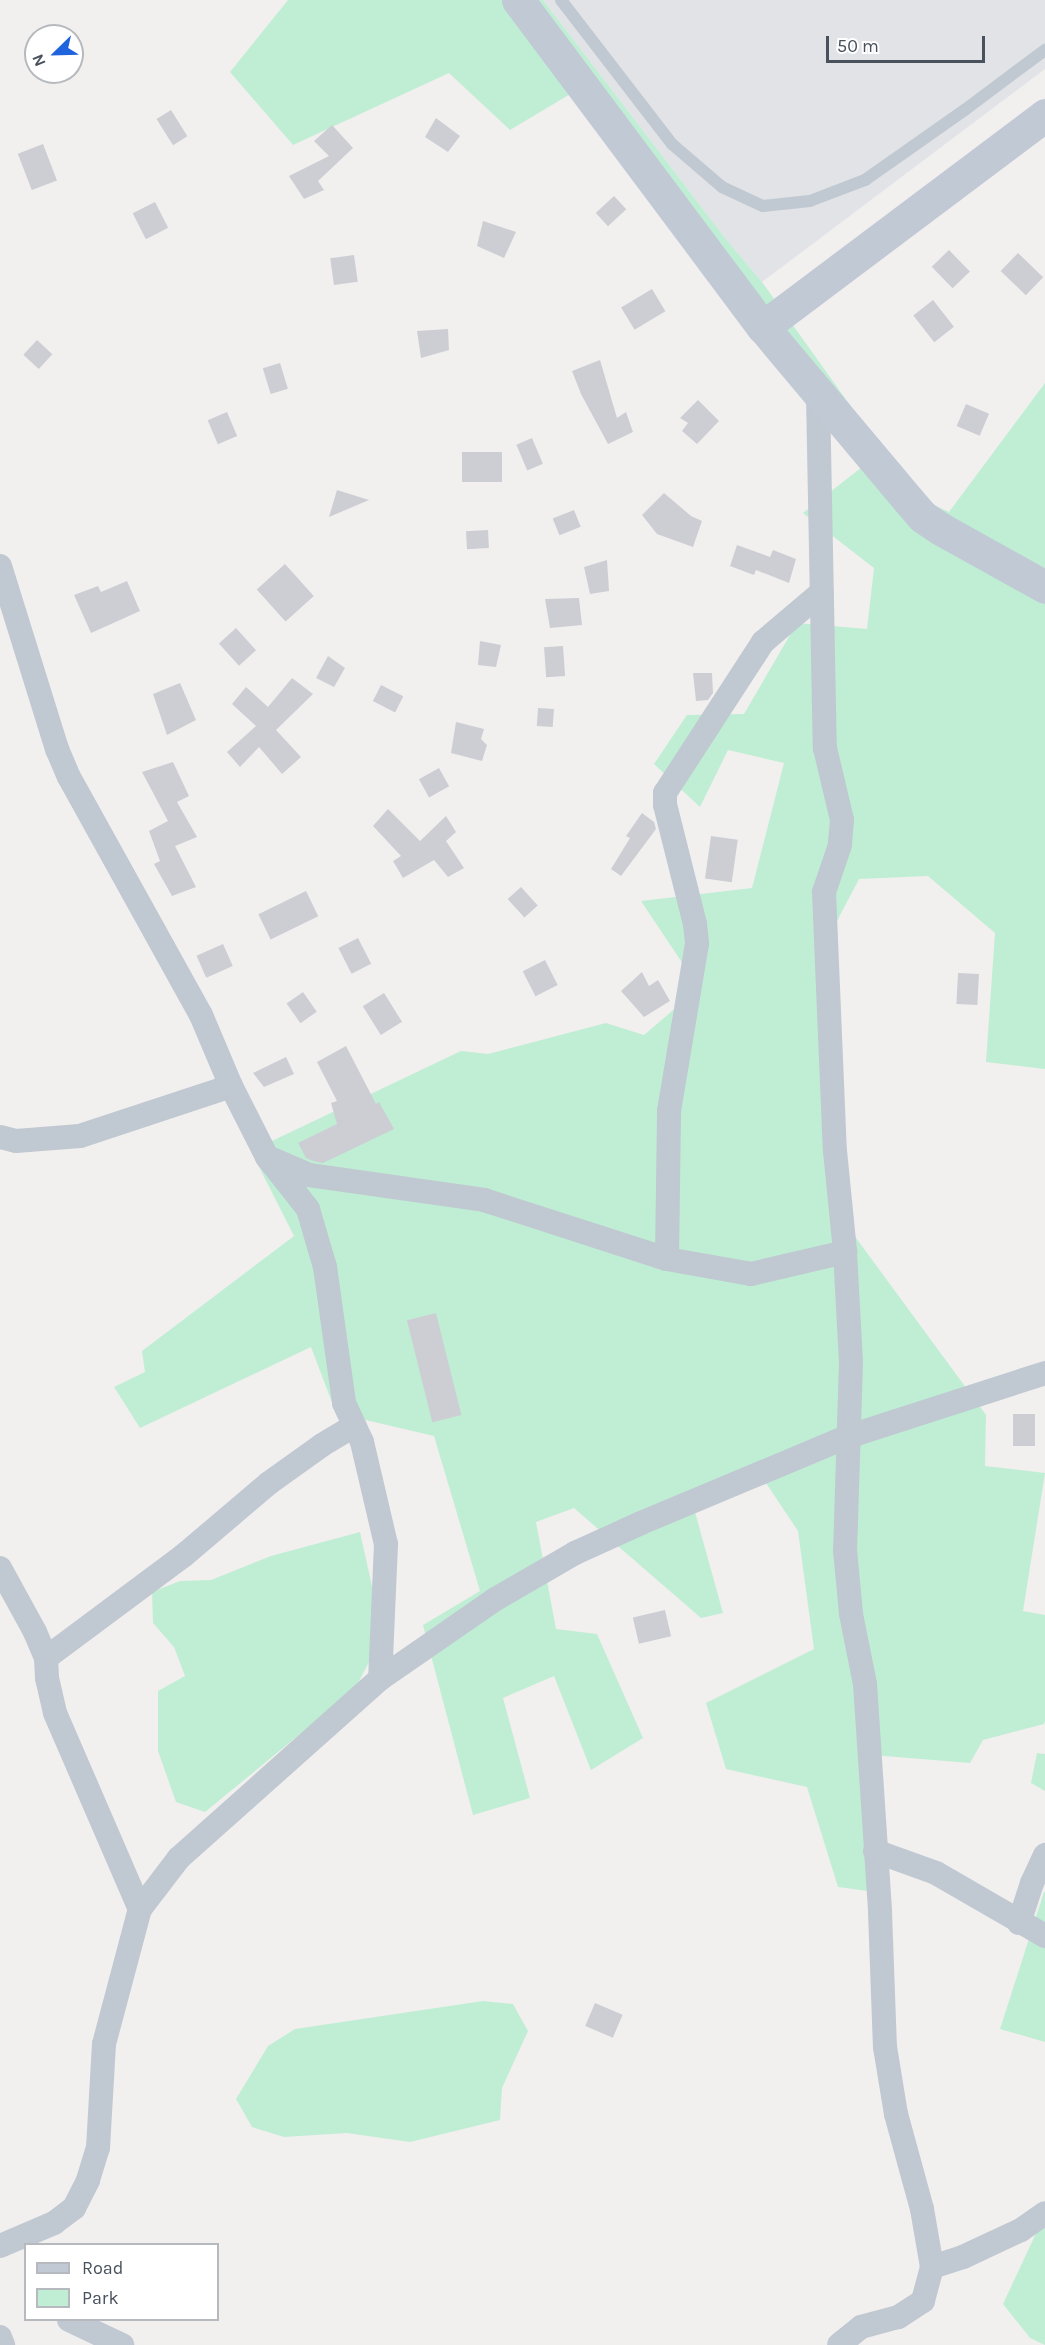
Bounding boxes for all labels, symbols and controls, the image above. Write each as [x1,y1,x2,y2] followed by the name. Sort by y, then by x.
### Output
[24,24,84,84] north arrow
[829,24,988,62] scale bar
[837,35,879,57] text: 50 m
[28,51,50,69] text: N
[24,2243,219,2321] legend
[82,2257,123,2279] text: Road
[82,2287,119,2309] text: Park

